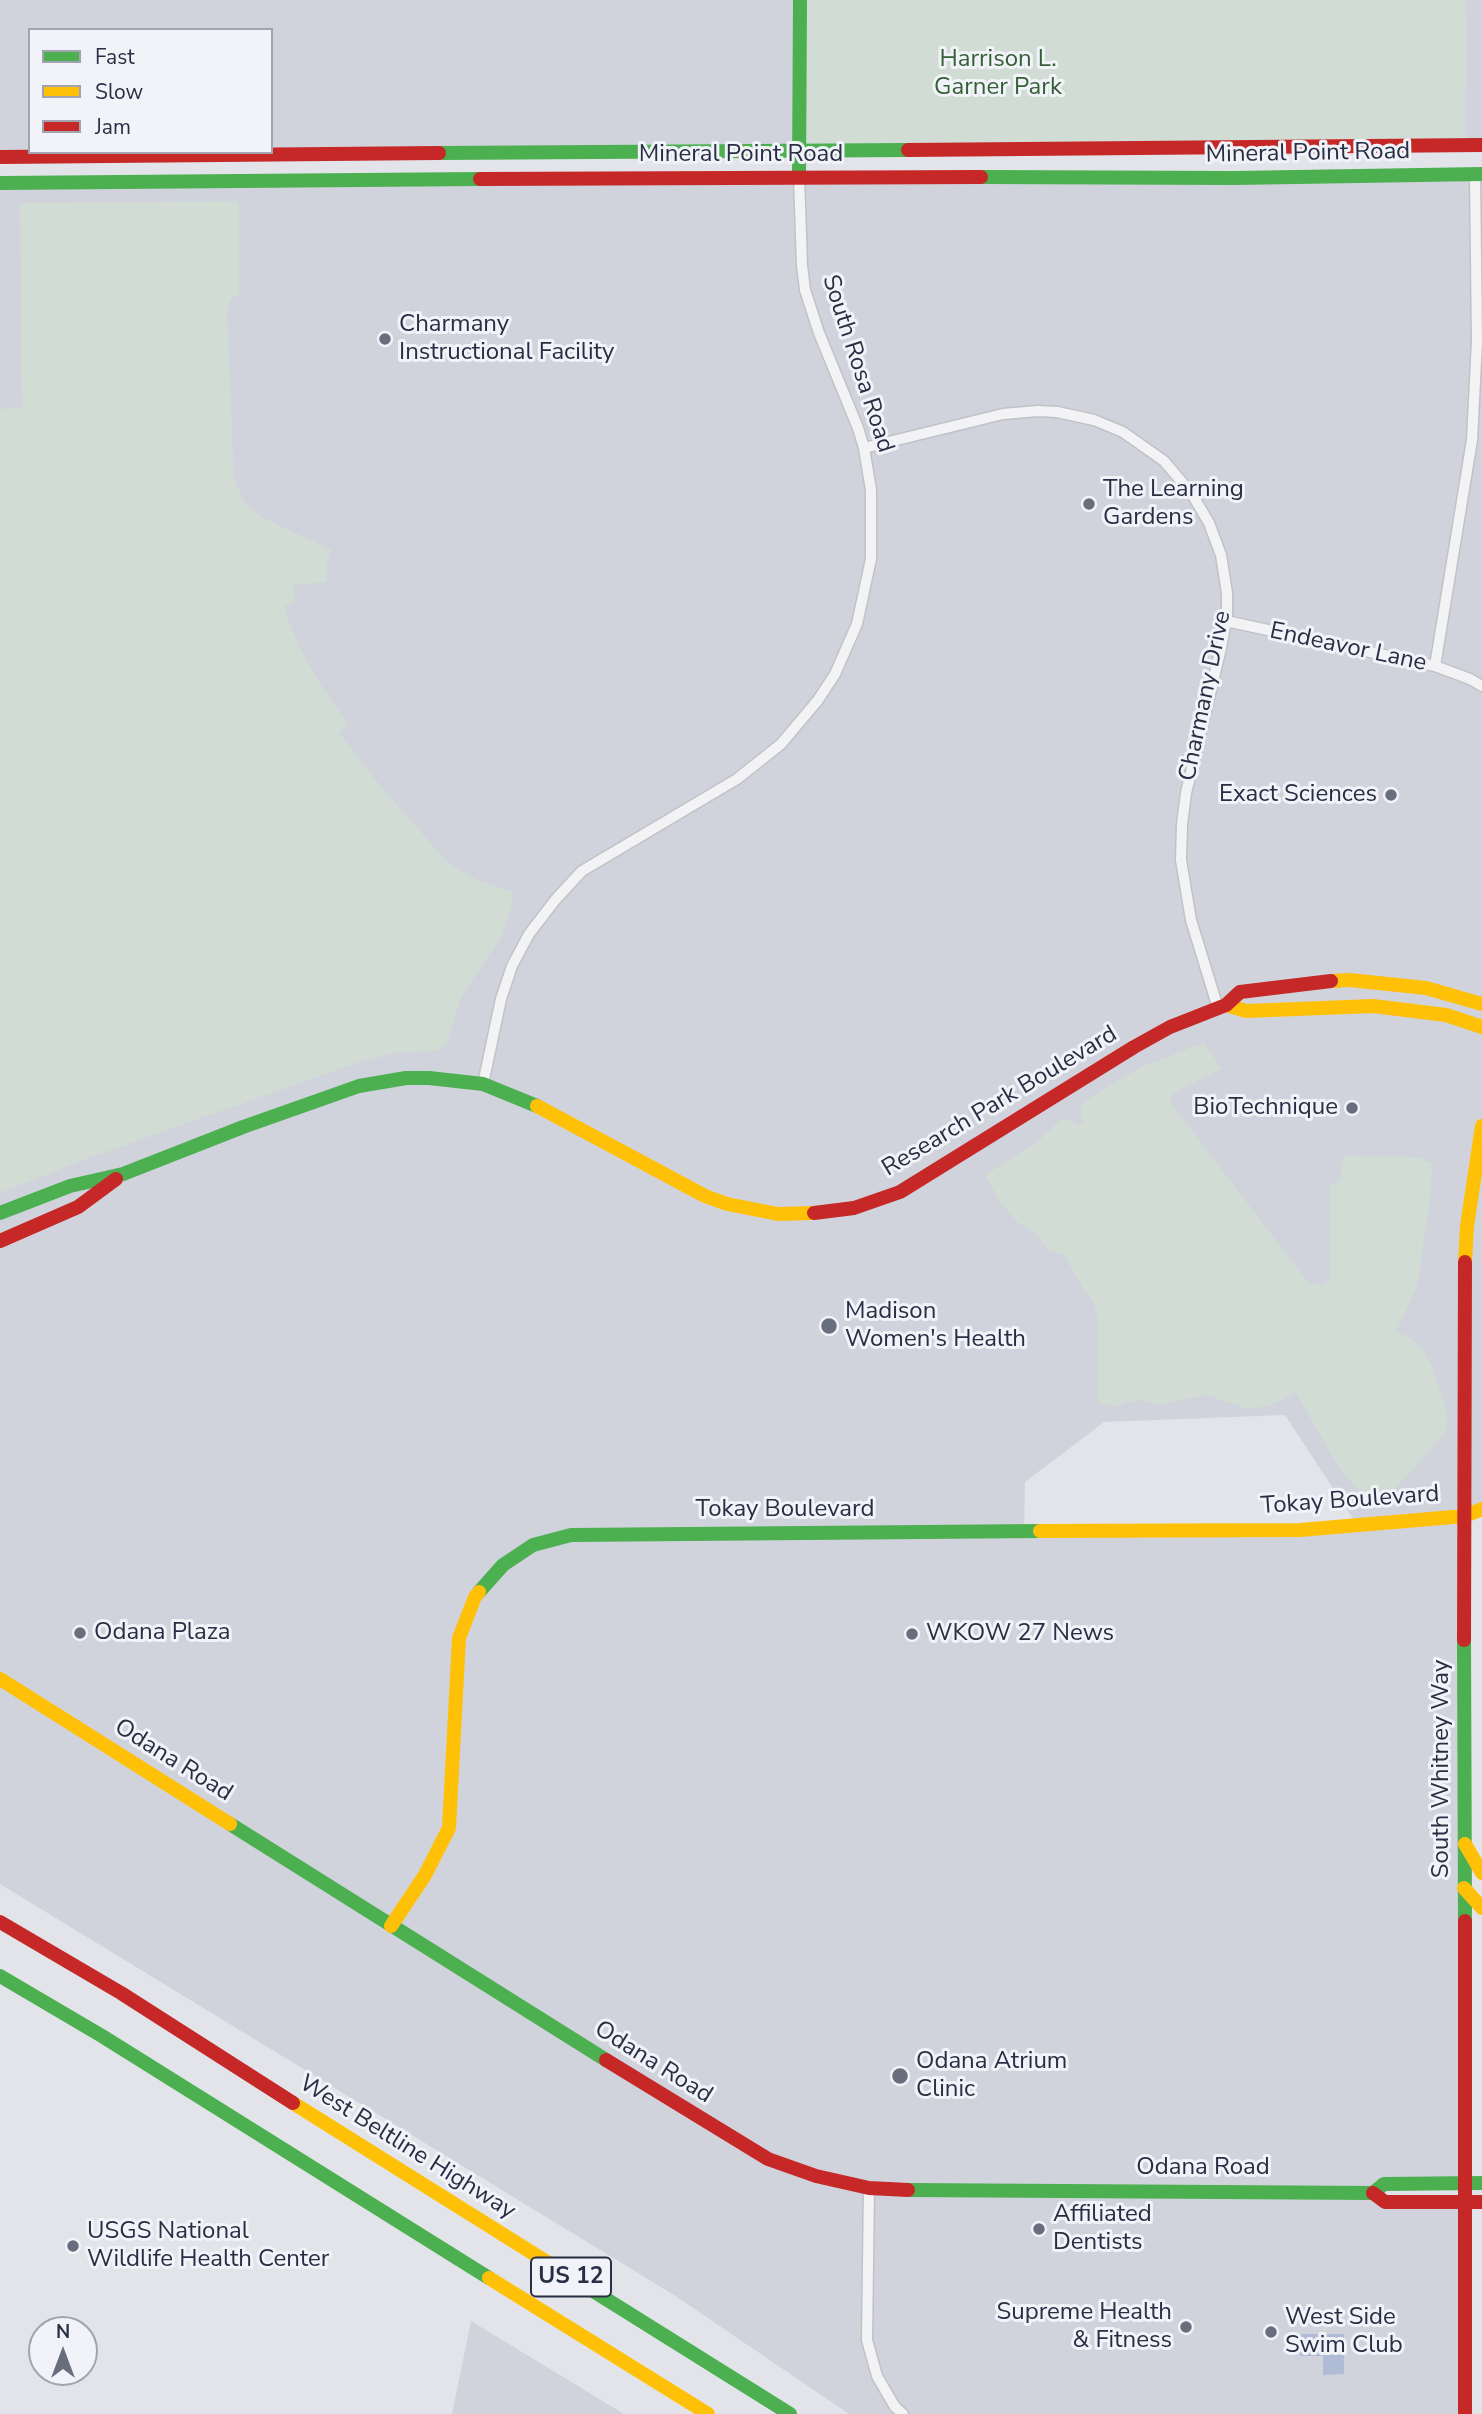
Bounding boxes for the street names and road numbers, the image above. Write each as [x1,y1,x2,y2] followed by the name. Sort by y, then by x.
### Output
[1205,138,1411,170] street label: Mineral Point Road
[639,141,843,169] street label: Mineral Point Road
[815,271,899,457] street label: South Rosa Road
[1174,608,1238,784] street label: Charmany Drive
[1267,617,1429,679] street label: Endeavor Lane
[877,1020,1123,1184] street label: Research Park Boulevard
[1260,1480,1440,1522] street label: Tokay Boulevard
[696,1496,874,1524] street label: Tokay Boulevard
[1428,1660,1456,1878] street label: South Whitney Way
[109,1713,237,1809] street label: Odana Road
[589,2015,717,2111] street label: Odana Road
[294,2070,520,2226] street label: West Beltline Highway
[1136,2154,1270,2182] street label: Odana Road
[531,2258,611,2296] road number: US 12

